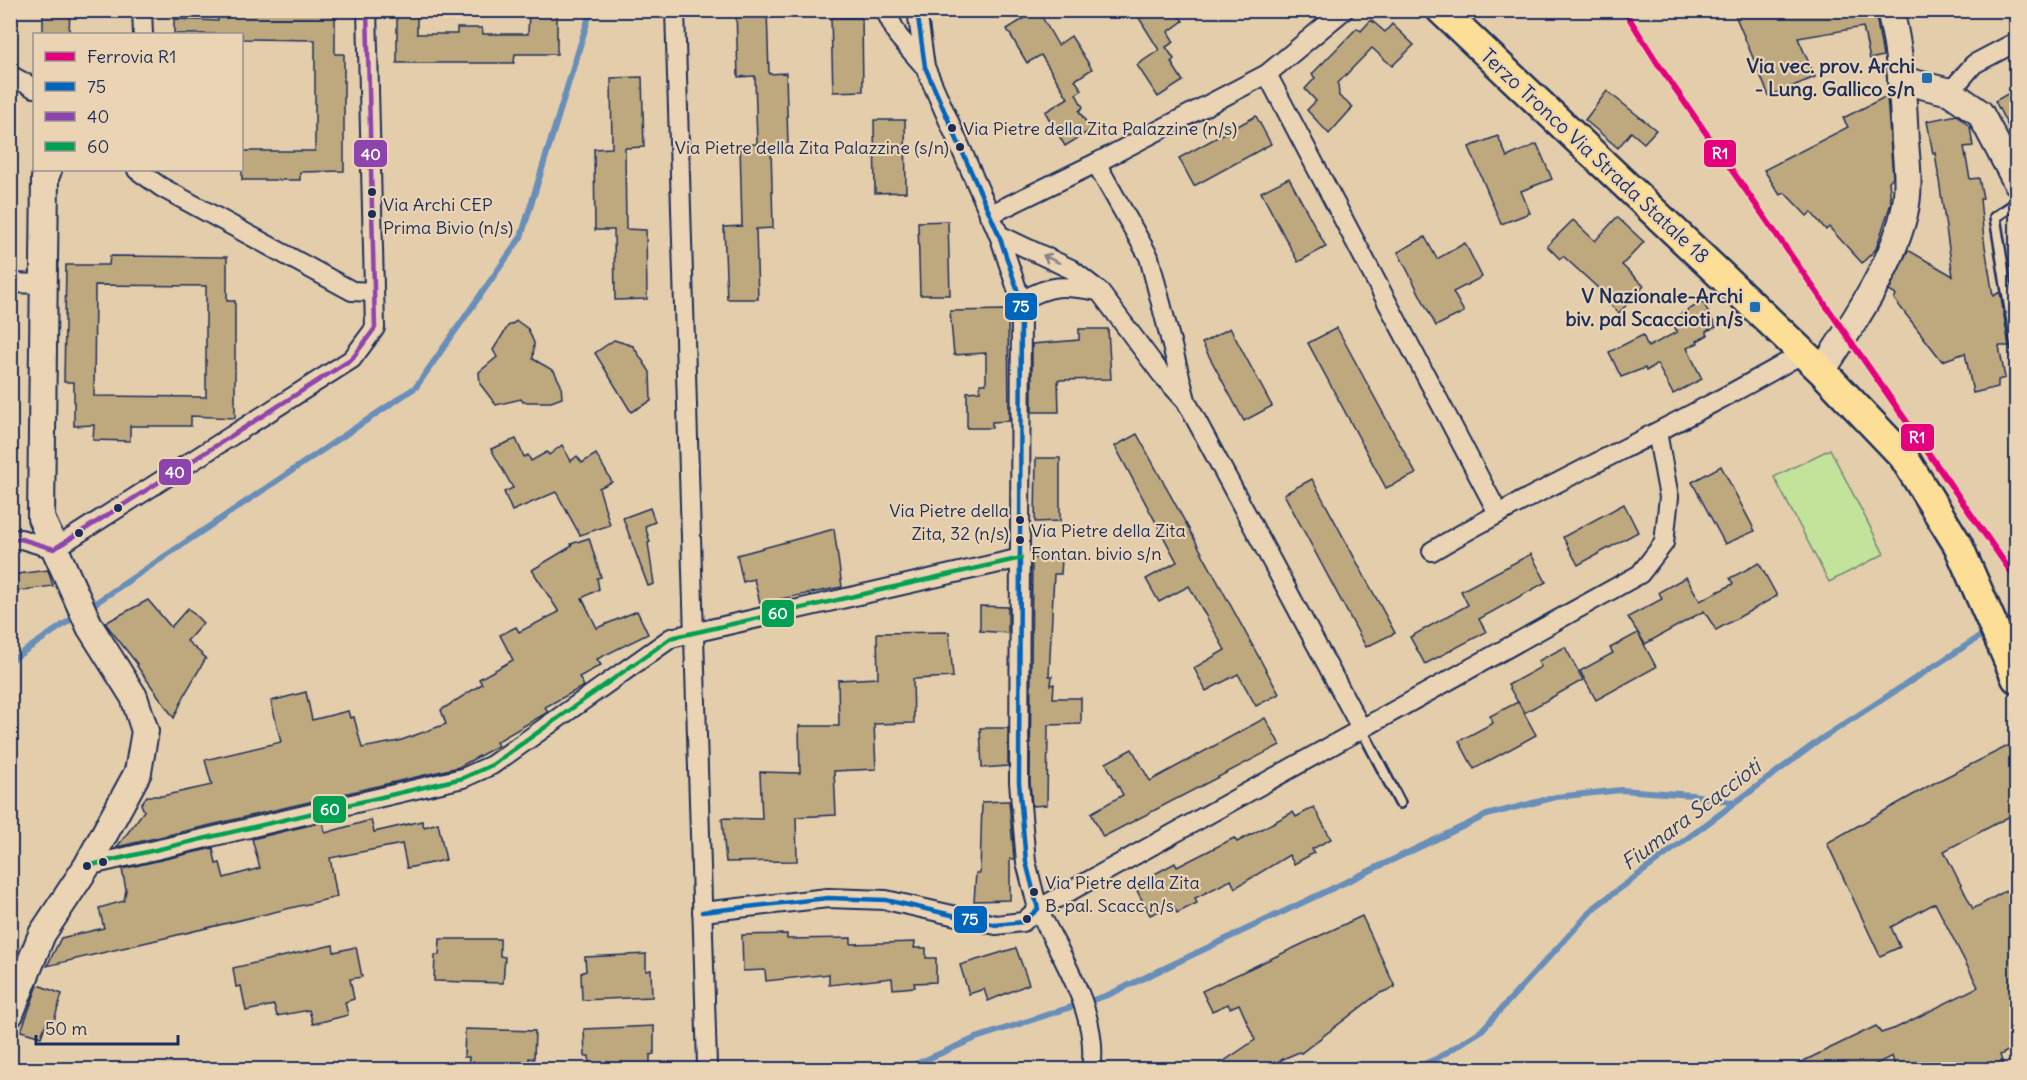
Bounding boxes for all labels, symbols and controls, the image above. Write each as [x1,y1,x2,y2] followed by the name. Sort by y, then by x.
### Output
[33,33,243,171] legend
[1476,43,1715,268] street label: Terzo Tronco Via Strada Statale 18
[87,45,176,68] text: Ferrovia R1
[1747,53,1915,101] place label: Via vec. prov. Archi - Lung. Gallico s/n
[1920,71,1934,85] marker: Via vec. prov. Archi - Lung. Gallico s/n
[87,75,106,98] text: 75
[87,105,109,128] text: 40
[963,117,1237,140] place label: Via Pietre della Zita Palazzine (n/s)
[946,122,958,134] marker: Via Pietre della Zita Palazzine (n/s)
[87,135,109,158] text: 60
[675,136,949,159] place label: Via Pietre della Zita Palazzine (s/n)
[353,139,388,168] line badge: 40
[1703,139,1737,168] line badge: R1
[954,141,966,153] marker: Via Pietre della Zita Palazzine (s/n)
[1712,143,1728,163] text: R1
[361,144,381,164] text: 40
[366,186,378,198] unlabelled marker
[383,193,513,239] place label: Via Archi CEP Prima Bivio (n/s)
[366,208,378,220] marker: Via Archi CEP Prima Bivio (n/s)
[1043,253,1061,265] one-way arrow
[1565,283,1743,331] place label: V Nazionale-Archi biv. pal Scaccioti n/s
[1004,292,1038,321] line badge: 75
[1012,296,1030,316] text: 75
[1748,300,1762,314] marker: V Nazionale-Archi biv. pal Scaccioti n/s
[1900,423,1935,452] line badge: R1
[1909,427,1925,447] text: R1
[158,458,192,486] line badge: 40
[165,462,185,482] text: 40
[889,499,1009,545] place label: Via Pietre della Zita, 32 (n/s)
[112,502,124,514] unlabelled marker
[1014,514,1026,526] marker: Via Pietre della Zita, 32 (n/s)
[1031,519,1186,565] place label: Via Pietre della Zita Fontan. bivio s/n
[73,527,85,539] unlabelled marker
[1014,534,1026,546] marker: Via Pietre della Zita Fontan. bivio s/n
[761,599,795,628] line badge: 60
[768,603,788,623] text: 60
[1615,752,1768,876] water label: Fiumara Scaccioti
[312,795,347,824] line badge: 60
[320,799,340,819] text: 60
[97,856,109,868] unlabelled marker
[81,860,93,872] unlabelled marker
[1045,871,1200,917] place label: Via Pietre della Zita B. pal. Scacc n/s
[1028,886,1040,898] marker: Via Pietre della Zita B. pal. Scacc n/s
[953,905,988,934] line badge: 75
[961,909,979,929] text: 75
[1021,913,1033,925] unlabelled marker
[36,1008,178,1046] scale bar
[45,1017,87,1040] text: 50 m

